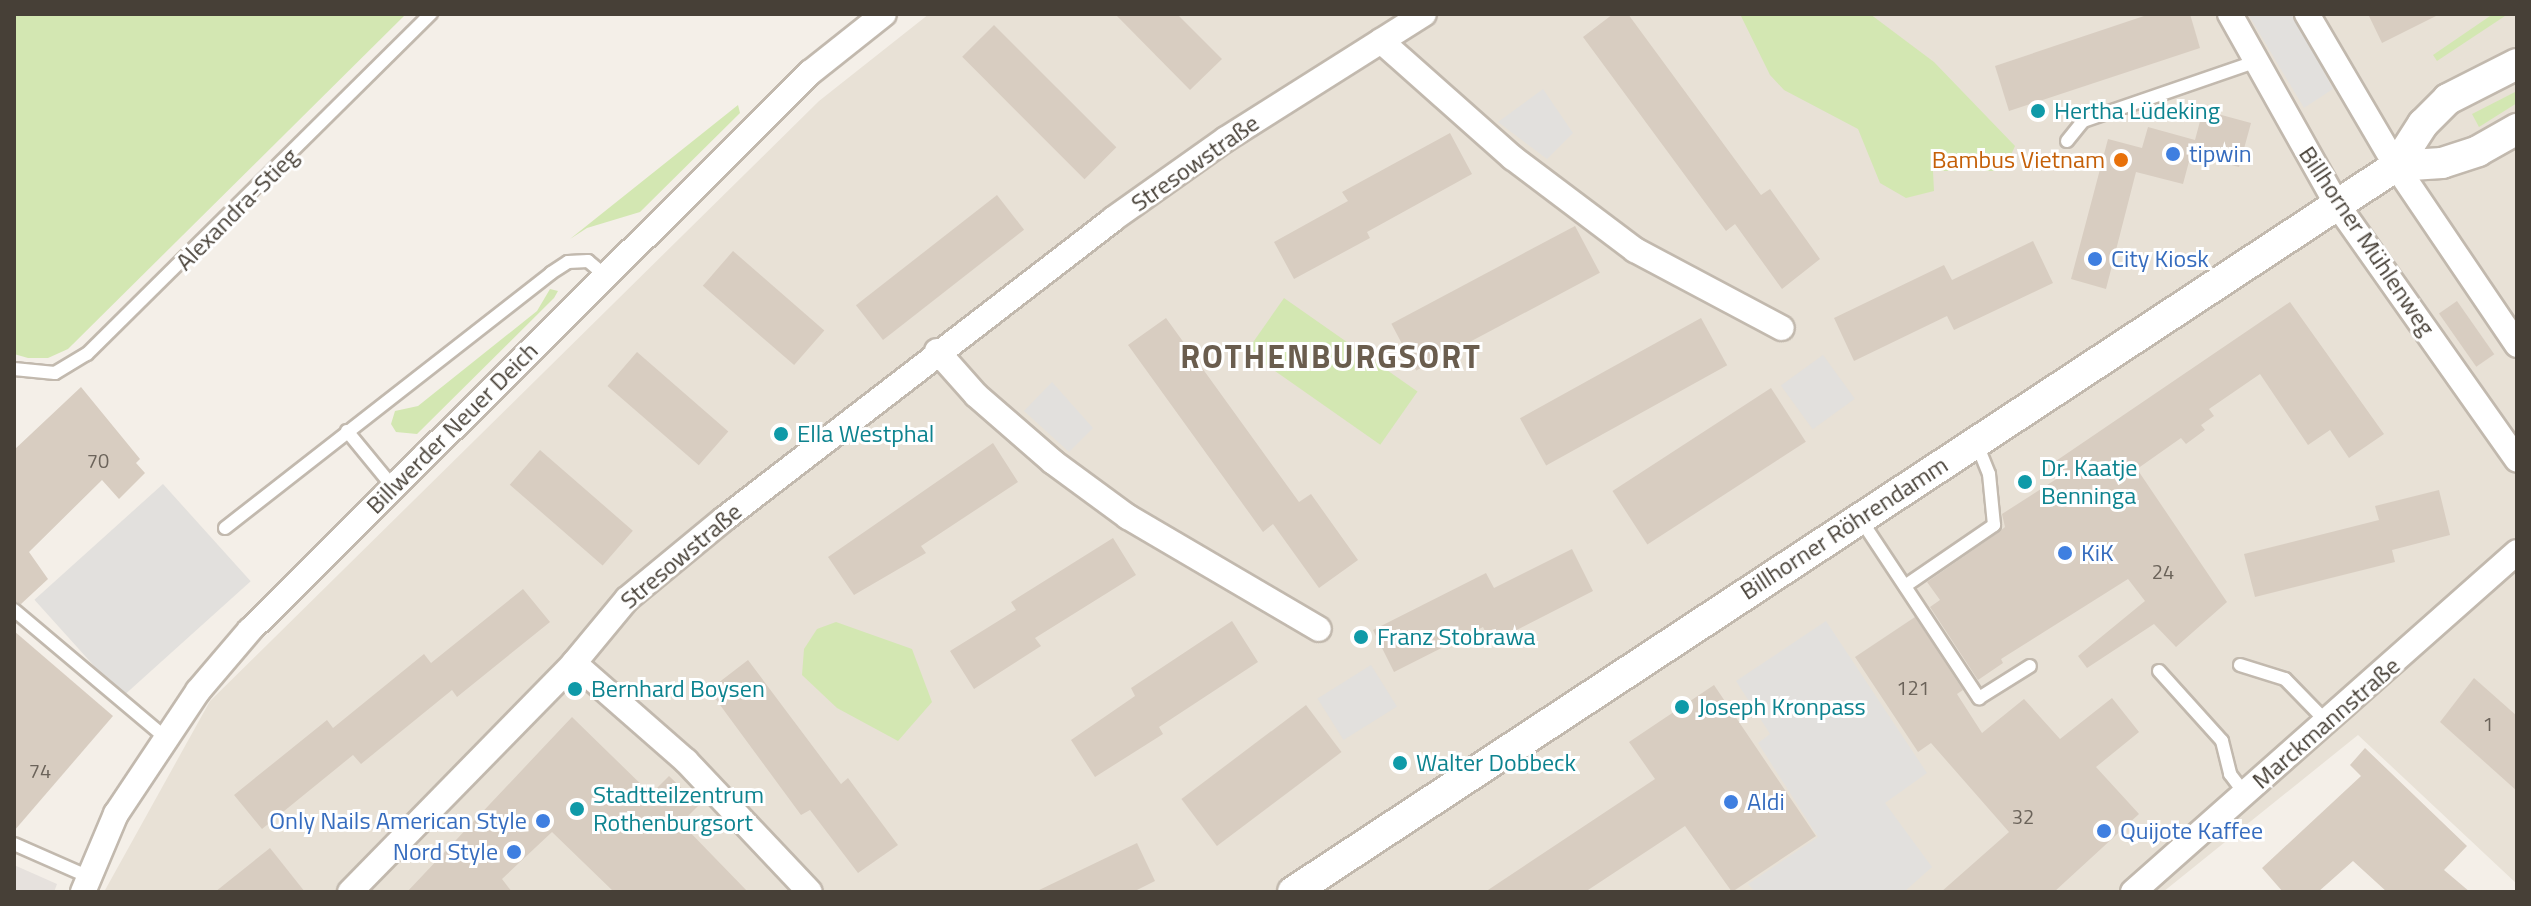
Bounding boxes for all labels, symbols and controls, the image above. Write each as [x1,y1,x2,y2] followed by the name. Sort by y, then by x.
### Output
[2054,97,2220,125] place label: Hertha Lüdeking
[2029,102,2047,120] marker: Hertha Lüdeking
[1126,108,1264,218] street label: Stresowstraße
[2189,140,2252,168] place label: tipwin
[2293,141,2441,341] street label: Billhorner Mühlenweg
[170,142,304,276] street label: Alexandra-Stieg
[2164,145,2182,163] marker: tipwin
[1932,146,2105,174] place label: Bambus Vietnam
[2112,151,2130,169] marker: Bambus Vietnam
[2111,245,2209,273] place label: City Kiosk
[2086,250,2104,268] marker: City Kiosk
[360,336,544,520] street label: Billwerder Neuer Deich
[1180,337,1482,375] district label: ROTHENBURGSORT
[797,420,934,448] place label: Ella Westphal
[772,425,790,443] marker: Ella Westphal
[87,448,109,472] house number: 70
[1735,450,1953,606] street label: Billhorner Röhrendamm
[2041,454,2137,510] place label: Dr. Kaatje Benninga
[2016,473,2034,491] marker: Dr. Kaatje Benninga
[615,497,747,615] street label: Stresowstraße
[2081,539,2114,567] place label: KiK
[2056,544,2074,562] marker: KiK
[2152,559,2174,583] house number: 24
[1377,623,1536,651] place label: Franz Stobrawa
[1352,628,1370,646] marker: Franz Stobrawa
[2246,651,2406,795] street label: Marckmannstraße
[591,675,765,703] place label: Bernhard Boysen
[1896,675,1930,699] house number: 121
[566,680,584,698] marker: Bernhard Boysen
[1698,693,1866,721] place label: Joseph Kronpass
[1673,698,1691,716] marker: Joseph Kronpass
[2482,711,2494,735] house number: 1
[1416,749,1576,777] place label: Walter Dobbeck
[1391,754,1409,772] marker: Walter Dobbeck
[29,758,51,782] house number: 74
[593,781,764,837] place label: Stadtteilzentrum Rothenburgsort
[1747,788,1785,816] place label: Aldi
[1722,793,1740,811] marker: Aldi
[568,800,586,818] marker: Stadtteilzentrum Rothenburgsort
[2012,804,2034,828] house number: 32
[269,807,527,835] place label: Only Nails American Style
[534,812,552,830] marker: Only Nails American Style
[2120,817,2263,845] place label: Quijote Kaffee
[2095,822,2113,840] marker: Quijote Kaffee
[393,838,498,866] place label: Nord Style
[505,843,523,861] marker: Nord Style

